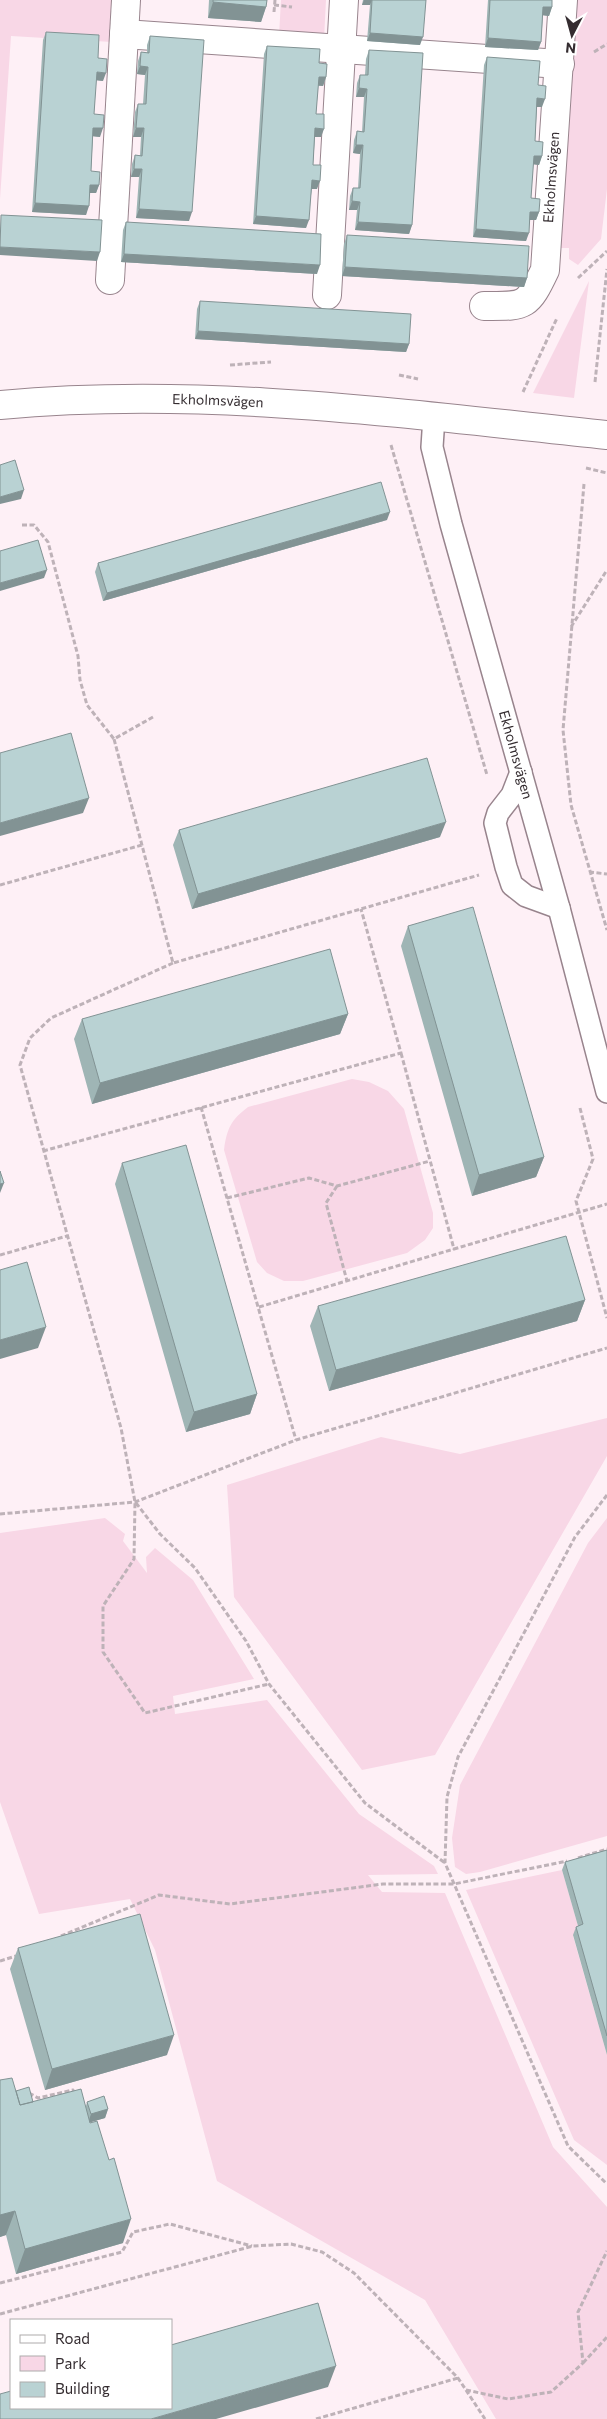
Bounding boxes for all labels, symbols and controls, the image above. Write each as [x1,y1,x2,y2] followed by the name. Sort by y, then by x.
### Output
[547,10,597,60] north arrow
[564,39,577,57] text: N
[539,131,562,224] street label: Ekholmsvägen
[172,390,264,410] street label: Ekholmsvägen
[496,708,537,801] street label: Ekholmsvägen
[10,2319,172,2409] legend
[55,2329,90,2347] text: Road
[55,2354,86,2372] text: Park
[55,2379,110,2397] text: Building

